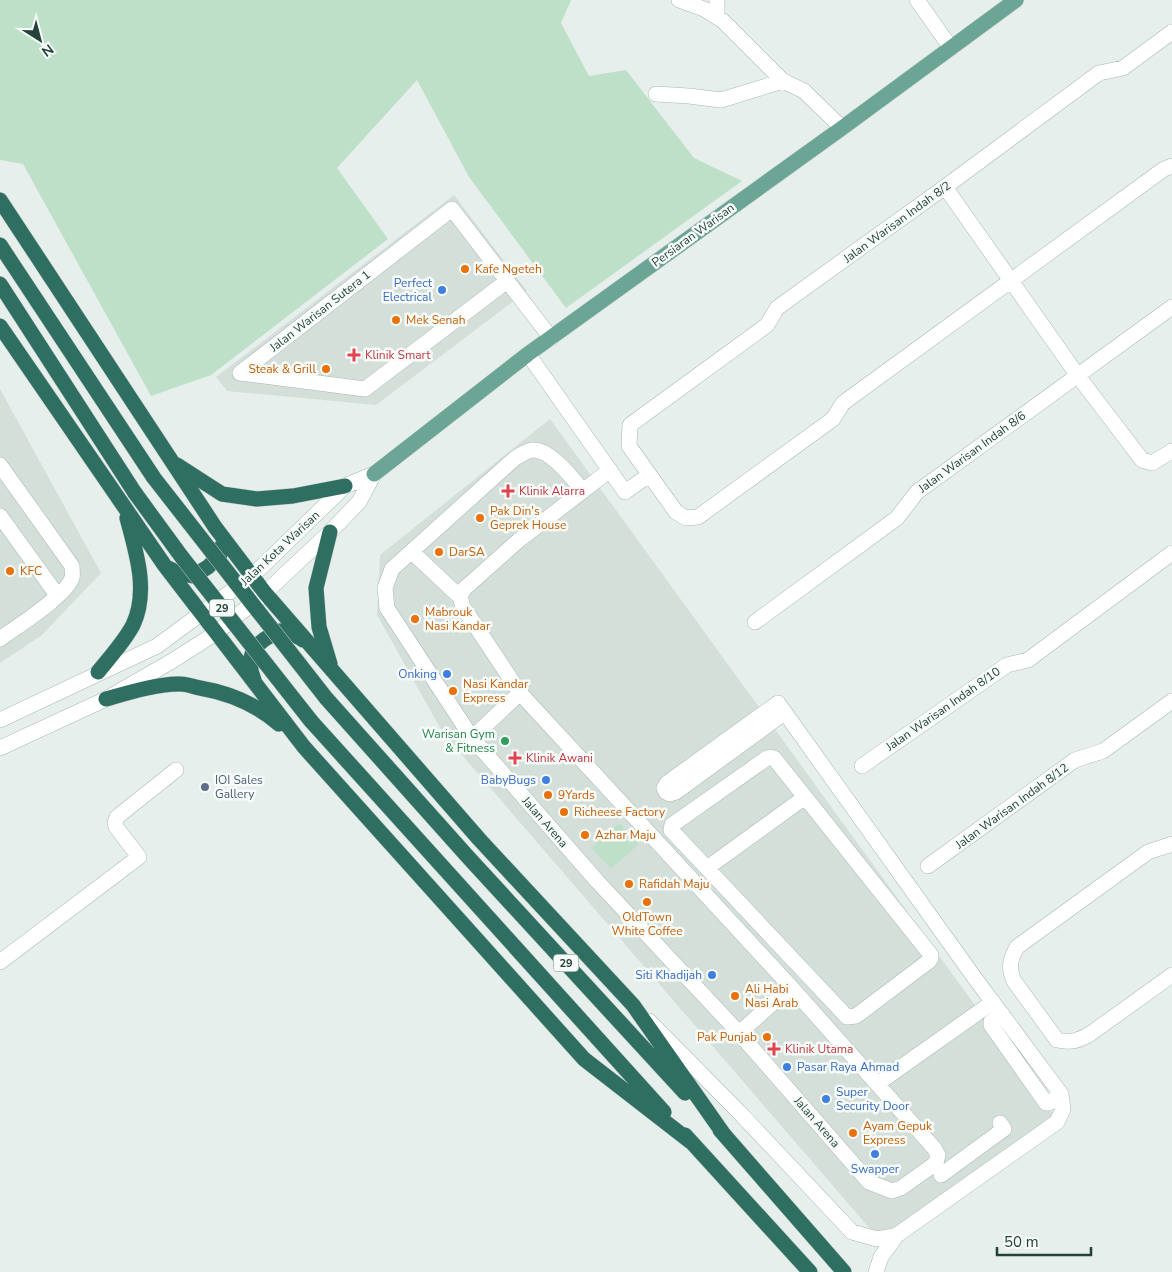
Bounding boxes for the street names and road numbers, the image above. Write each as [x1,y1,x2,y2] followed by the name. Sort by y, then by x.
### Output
[839,178,954,267] street label: Jalan Warisan Indah 8/2
[649,200,737,270] street label: Persiaran Warisan
[266,267,374,356] street label: Jalan Warisan Sutera 1
[914,408,1029,497] street label: Jalan Warisan Indah 8/6
[236,507,323,590] street label: Jalan Kota Warisan
[210,600,234,616] road number: 29
[882,663,1003,755] street label: Jalan Warisan Indah 8/10
[951,759,1072,853] street label: Jalan Warisan Indah 8/12
[518,792,572,851] street label: Jalan Arena
[554,954,578,971] road number: 29
[790,1092,844,1151] street label: Jalan Arena

